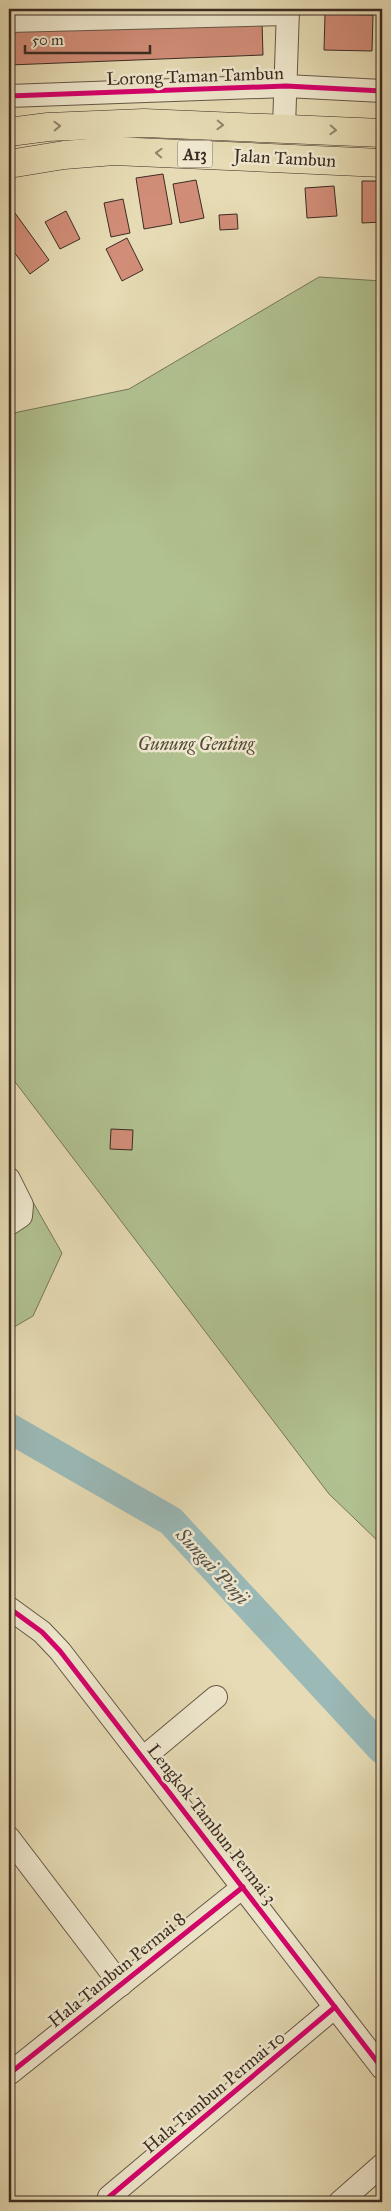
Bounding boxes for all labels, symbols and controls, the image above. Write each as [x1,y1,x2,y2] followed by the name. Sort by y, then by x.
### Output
[25,22,150,54] scale bar
[32,31,64,49] text: 50 m
[106,62,284,91] street label: Lorong Taman Tambun
[216,120,224,130] one-way arrow
[53,121,61,132] one-way arrow
[329,124,337,135] one-way arrow
[178,140,212,168] road number: A13
[231,144,337,173] street label: Jalan Tambun
[154,147,162,158] one-way arrow
[138,733,255,755] park label: Gunung Genting
[171,1522,254,1610] water label: Sungai Pinji
[142,1740,281,1909] street label: Lengkok Tambun Permai 3
[44,1908,190,2032] street label: Hala Tambun Permai 8
[139,2026,289,2158] street label: Hala Tambun Permai 10

